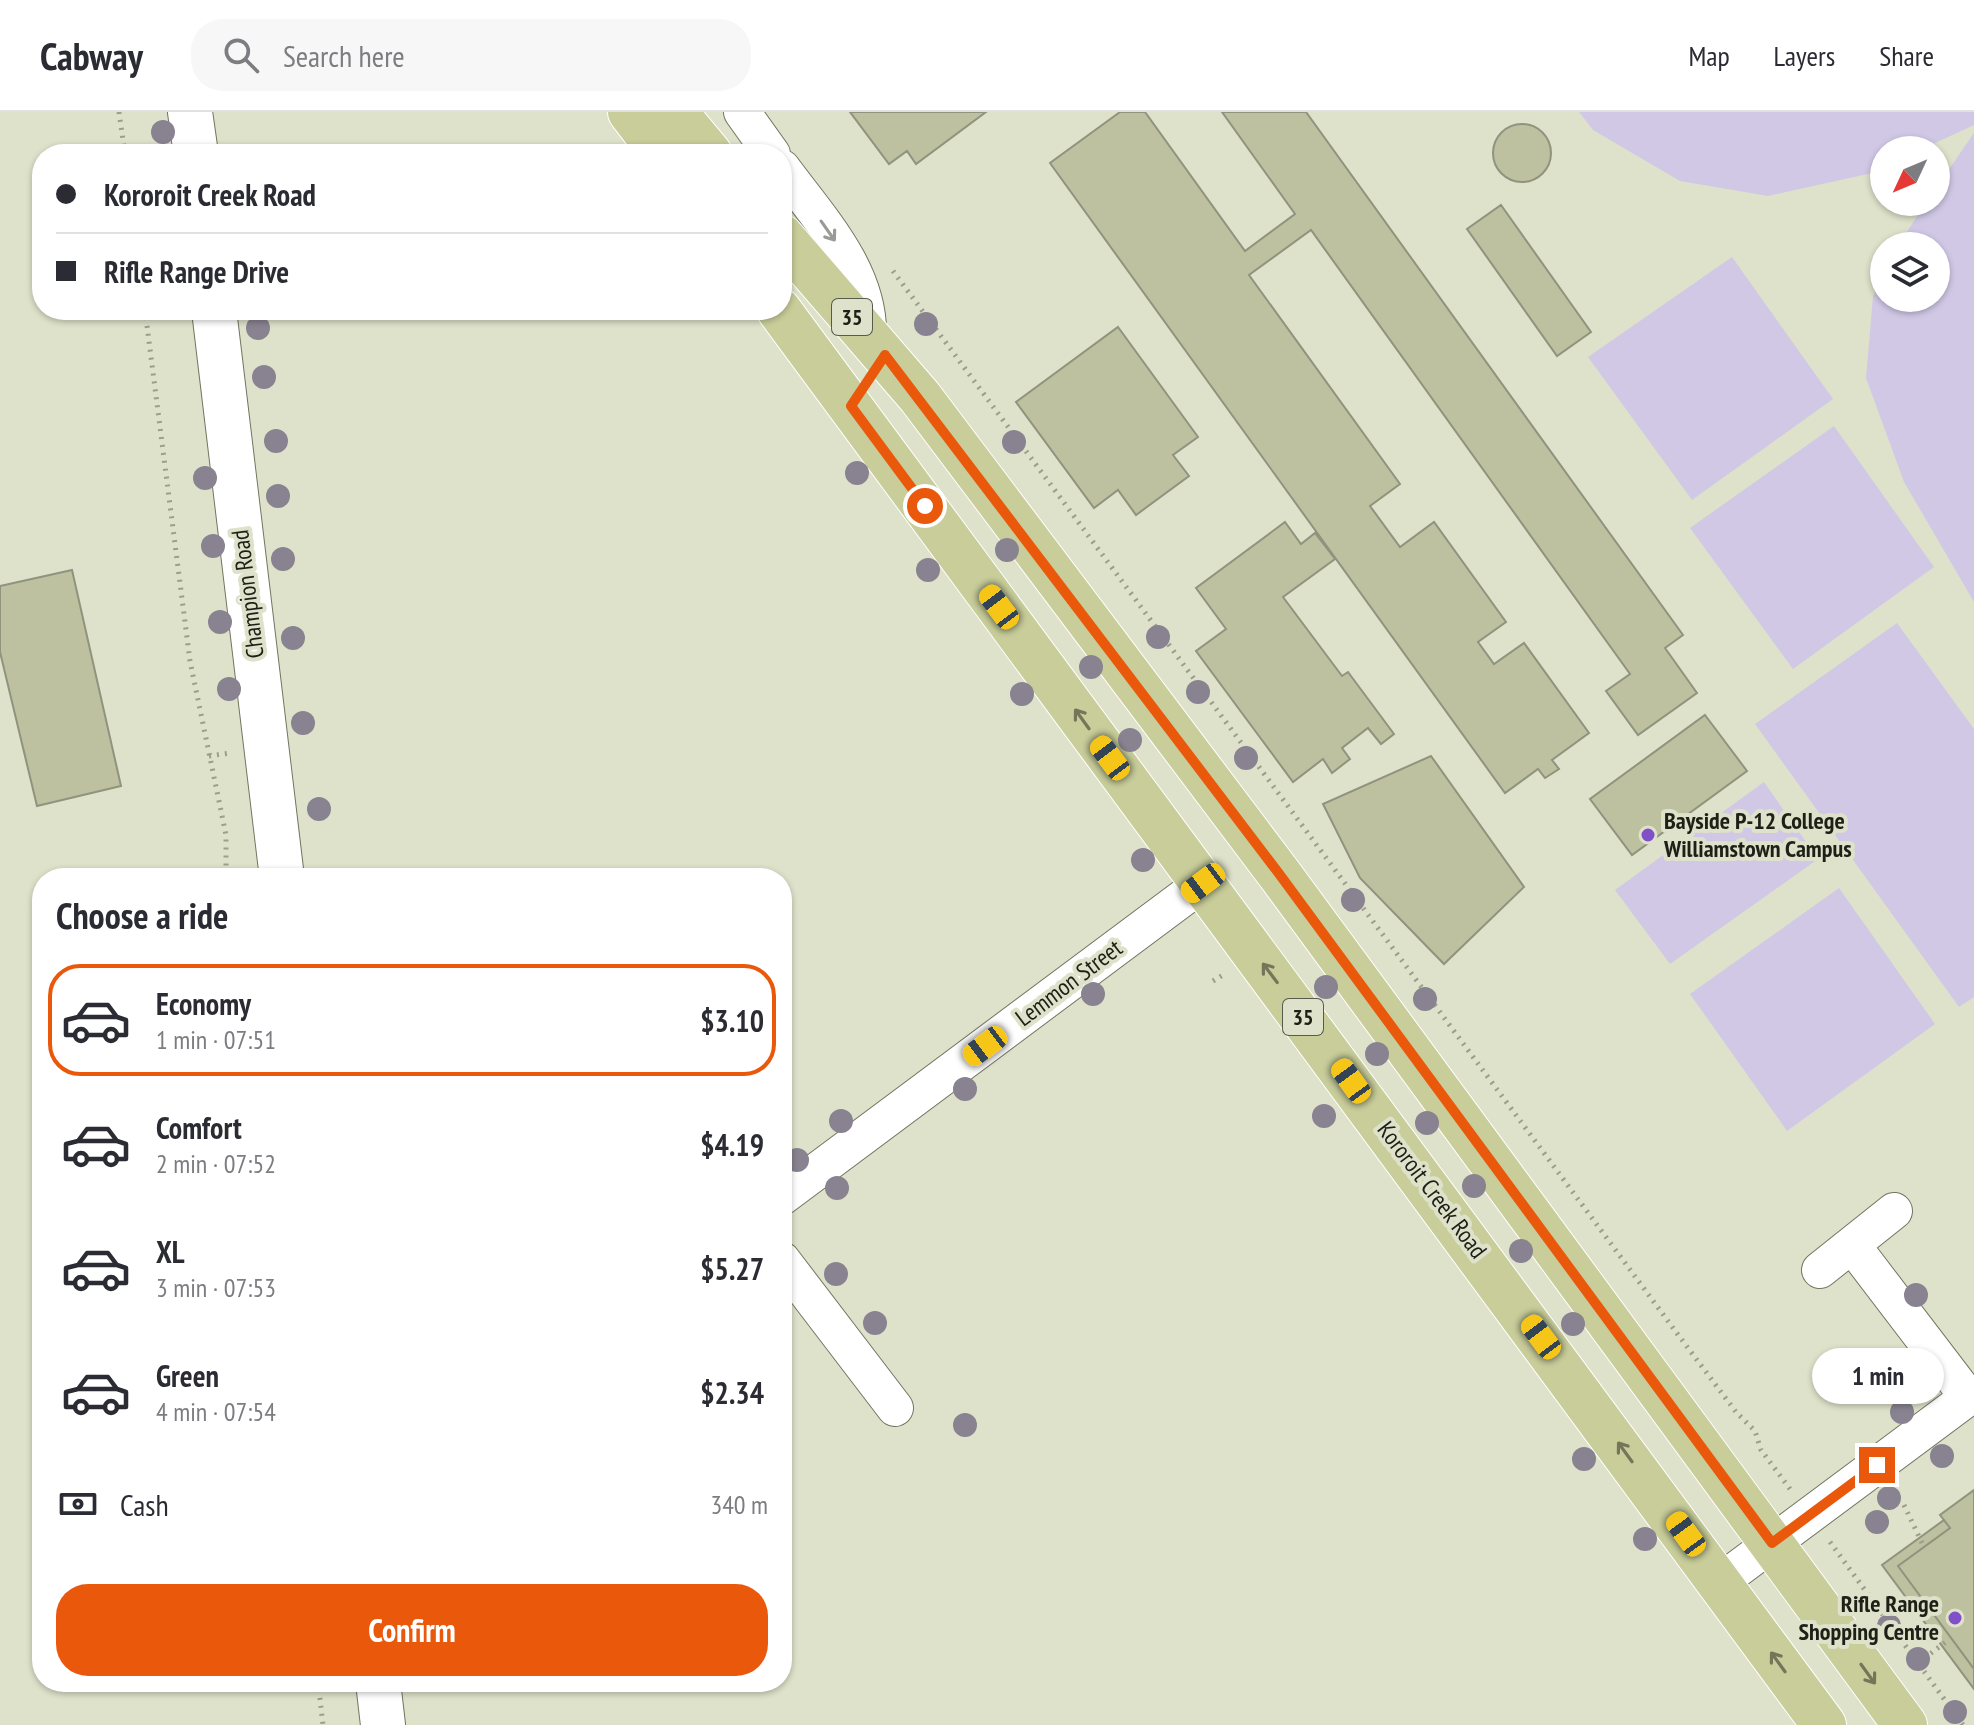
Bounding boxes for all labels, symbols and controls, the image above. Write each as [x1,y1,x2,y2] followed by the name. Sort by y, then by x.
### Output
[191,19,751,91] search box
[40,31,143,80] text: Cabway
[219,33,263,77] icon: search
[283,36,405,75] text: Search here
[1688,37,1730,74] text: Map
[1774,37,1835,74] text: Layers
[1879,37,1934,74] text: Share
[1870,136,1950,216] north arrow
[1870,136,1950,312] map controls
[104,175,316,214] text: Kororoit Creek Road
[820,219,836,242] one-way arrow
[1870,232,1950,312] button: layers
[104,252,289,291] text: Rifle Range Drive
[832,299,872,335] road number: 35
[907,488,943,524] route start
[224,528,271,660] street label: Champion Road
[975,581,1023,633] car
[1074,709,1090,731] one-way arrow
[1086,732,1134,784] car
[1663,805,1852,864] place label: Bayside P-12 College Williamstown Campus
[1639,826,1657,844] marker: Bayside P-12 College Williamstown Campus
[1177,859,1229,907] car
[56,892,228,939] text: Choose a ride
[1009,932,1129,1033] street label: Lemmon Street
[1262,963,1279,984] one-way arrow
[60,984,132,1056] icon: car
[156,984,251,1023] text: Economy
[1283,999,1323,1035] road number: 35
[700,1001,764,1040] text: $3.10
[959,1022,1011,1070] car
[156,1023,276,1056] text: 1 min · 07:51
[1327,1055,1375,1107] car
[60,1108,132,1180] icon: car
[156,1108,242,1147] text: Comfort
[1371,1115,1494,1264] street label: Kororoit Creek Road
[700,1125,764,1164] text: $4.19
[156,1147,276,1180] text: 2 min · 07:52
[60,1232,132,1304] icon: car
[156,1232,185,1271] text: XL
[700,1249,764,1288] text: $5.27
[156,1271,276,1304] text: 3 min · 07:53
[1517,1311,1565,1363] car
[1811,1349,1943,1405] callout: 1 min
[60,1356,132,1428] icon: car
[156,1356,219,1395] text: Green
[1852,1359,1904,1392] text: 1 min
[700,1373,764,1412] text: $2.34
[156,1395,276,1428] text: 4 min · 07:54
[1617,1441,1634,1463] one-way arrow
[1859,1447,1895,1483] route end
[56,1482,100,1526] icon: cash
[120,1485,169,1524] text: Cash
[710,1488,768,1521] text: 340 m
[1662,1508,1710,1560] car
[56,1584,768,1676] button: Confirm
[1799,1588,1939,1647] place label: Rifle Range Shopping Centre
[1946,1609,1964,1627] marker: Rifle Range Shopping Centre
[1770,1652,1787,1673] one-way arrow
[1859,1663,1876,1684] one-way arrow

